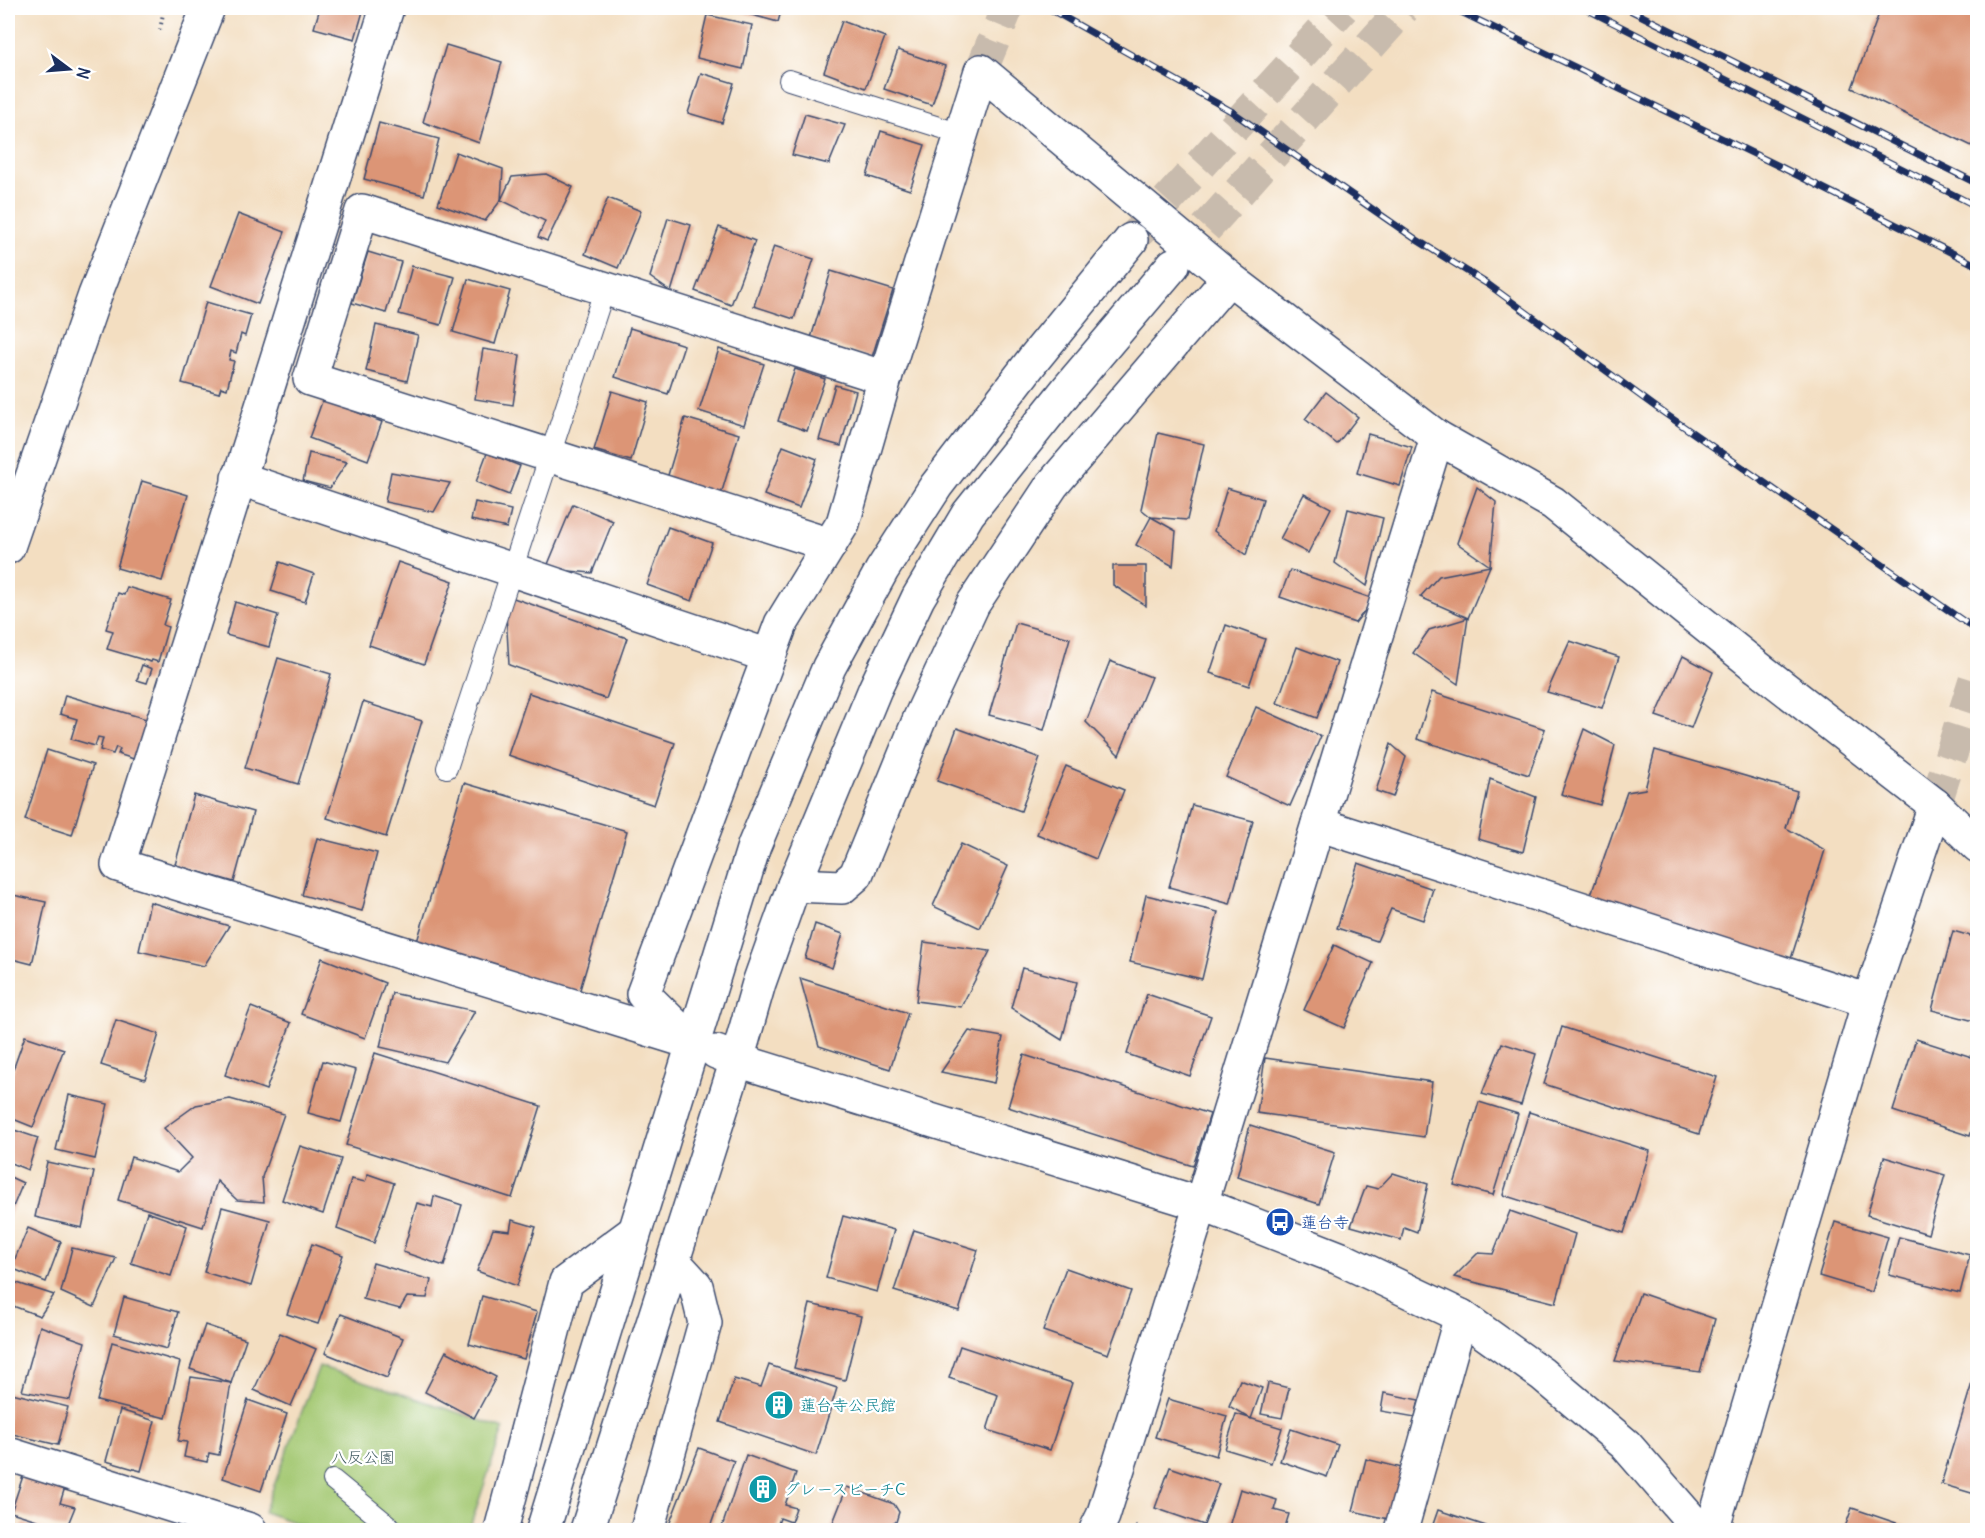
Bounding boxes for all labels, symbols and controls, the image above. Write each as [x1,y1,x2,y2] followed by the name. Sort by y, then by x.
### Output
[39,39,99,99] north arrow
[72,65,95,81] text: N
[1264,1206,1296,1238] bus stop icon: 蓮台寺
[1301,1212,1349,1232] place label: 蓮台寺
[763,1389,795,1421] building icon: 蓮台寺公民館
[800,1395,896,1415] place label: 蓮台寺公民館
[331,1447,395,1467] park label: 八反公園
[747,1473,779,1505] building icon: グレースビーチC
[784,1479,905,1499] place label: グレースビーチC

